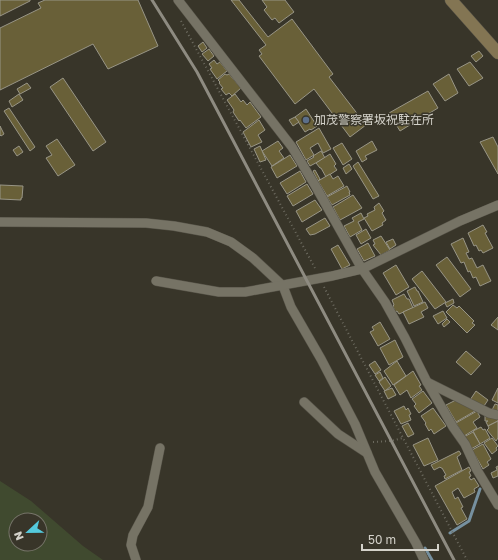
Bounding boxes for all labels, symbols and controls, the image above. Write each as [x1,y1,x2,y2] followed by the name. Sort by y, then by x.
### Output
[314,112,434,127] place label: 加茂警察署坂祝駐在所
[301,115,311,125] marker: 加茂警察署坂祝駐在所
[8,512,48,552] north arrow
[362,526,438,552] scale bar
[11,530,26,542] text: N
[368,532,396,547] text: 50 m

